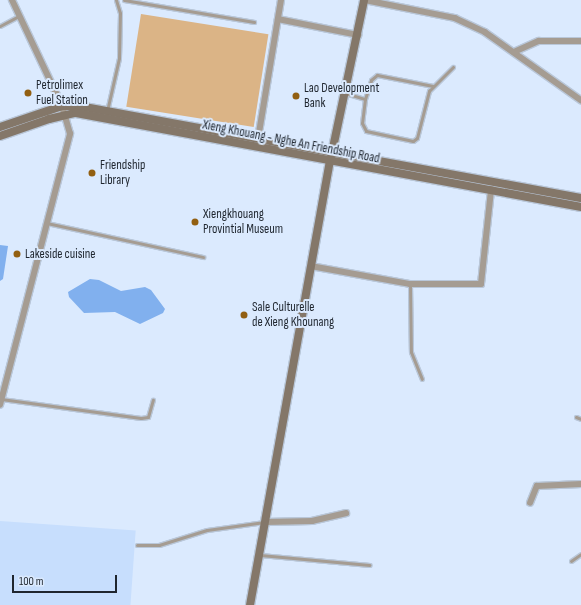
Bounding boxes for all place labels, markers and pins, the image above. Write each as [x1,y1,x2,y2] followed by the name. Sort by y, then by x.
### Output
[36,78,88,109] place label: Petrolimex Fuel Station
[304,81,379,112] place label: Lao Development Bank
[23,88,33,98] marker: Petrolimex Fuel Station
[291,91,301,101] marker: Lao Development Bank
[100,158,145,189] place label: Friendship Library
[87,168,97,178] marker: Friendship Library
[203,207,283,238] place label: Xiengkhouang Provintial Museum
[190,217,200,227] marker: Xiengkhouang Provintial Museum
[25,246,96,262] place label: Lakeside cuisine
[12,249,22,259] marker: Lakeside cuisine
[252,300,334,331] place label: Sale Culturelle de Xieng Khounang
[239,310,249,320] marker: Sale Culturelle de Xieng Khounang

